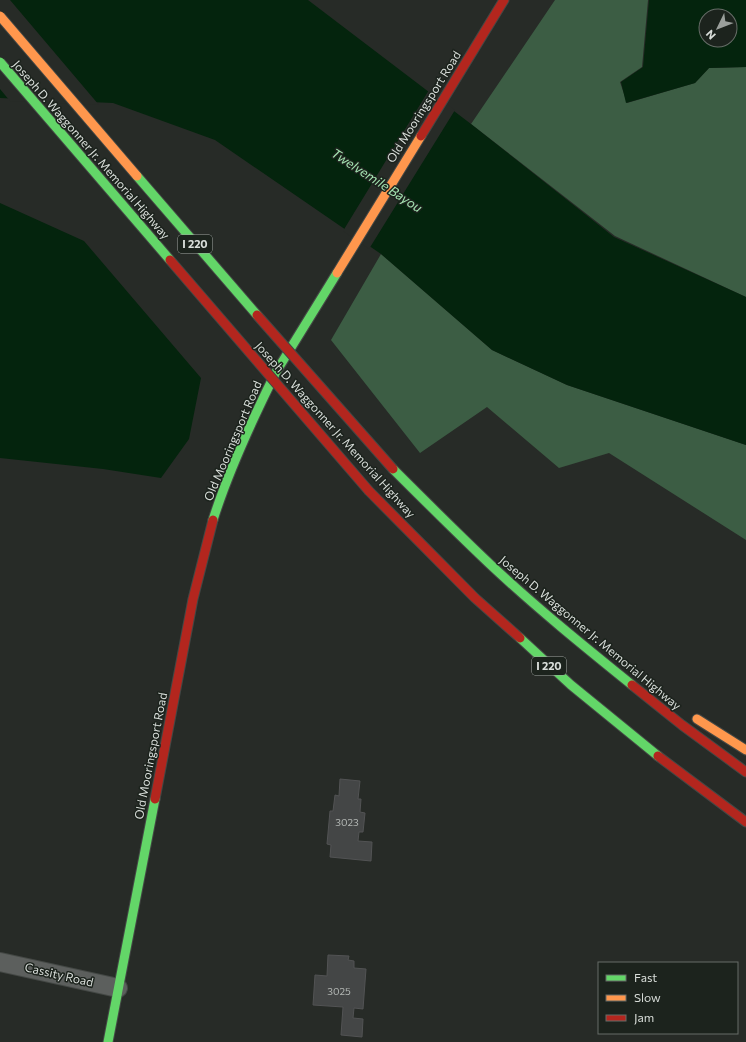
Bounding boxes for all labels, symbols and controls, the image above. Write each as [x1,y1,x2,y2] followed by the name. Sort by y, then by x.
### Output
[698,8,738,48] north arrow
[703,28,718,43] text: N
[383,48,463,165] street label: Old Mooringsport Road
[10,57,173,242] street label: Joseph D. Waggonner Jr. Memorial Highway
[329,145,425,215] water label: Twelvemile Bayou
[178,235,212,253] road number: I 220
[252,338,419,521] street label: Joseph D. Waggonner Jr. Memorial Highway
[200,378,264,503] street label: Old Mooringsport Road
[497,552,684,713] street label: Joseph D. Waggonner Jr. Memorial Highway
[532,657,566,675] road number: I 220
[131,691,169,820] street label: Old Mooringsport Road
[335,816,359,828] house number: 3023
[24,959,95,989] street label: Cassity Road
[598,962,738,1034] legend
[634,970,657,984] text: Fast
[327,985,351,997] house number: 3025
[634,990,661,1004] text: Slow
[634,1010,654,1025] text: Jam

